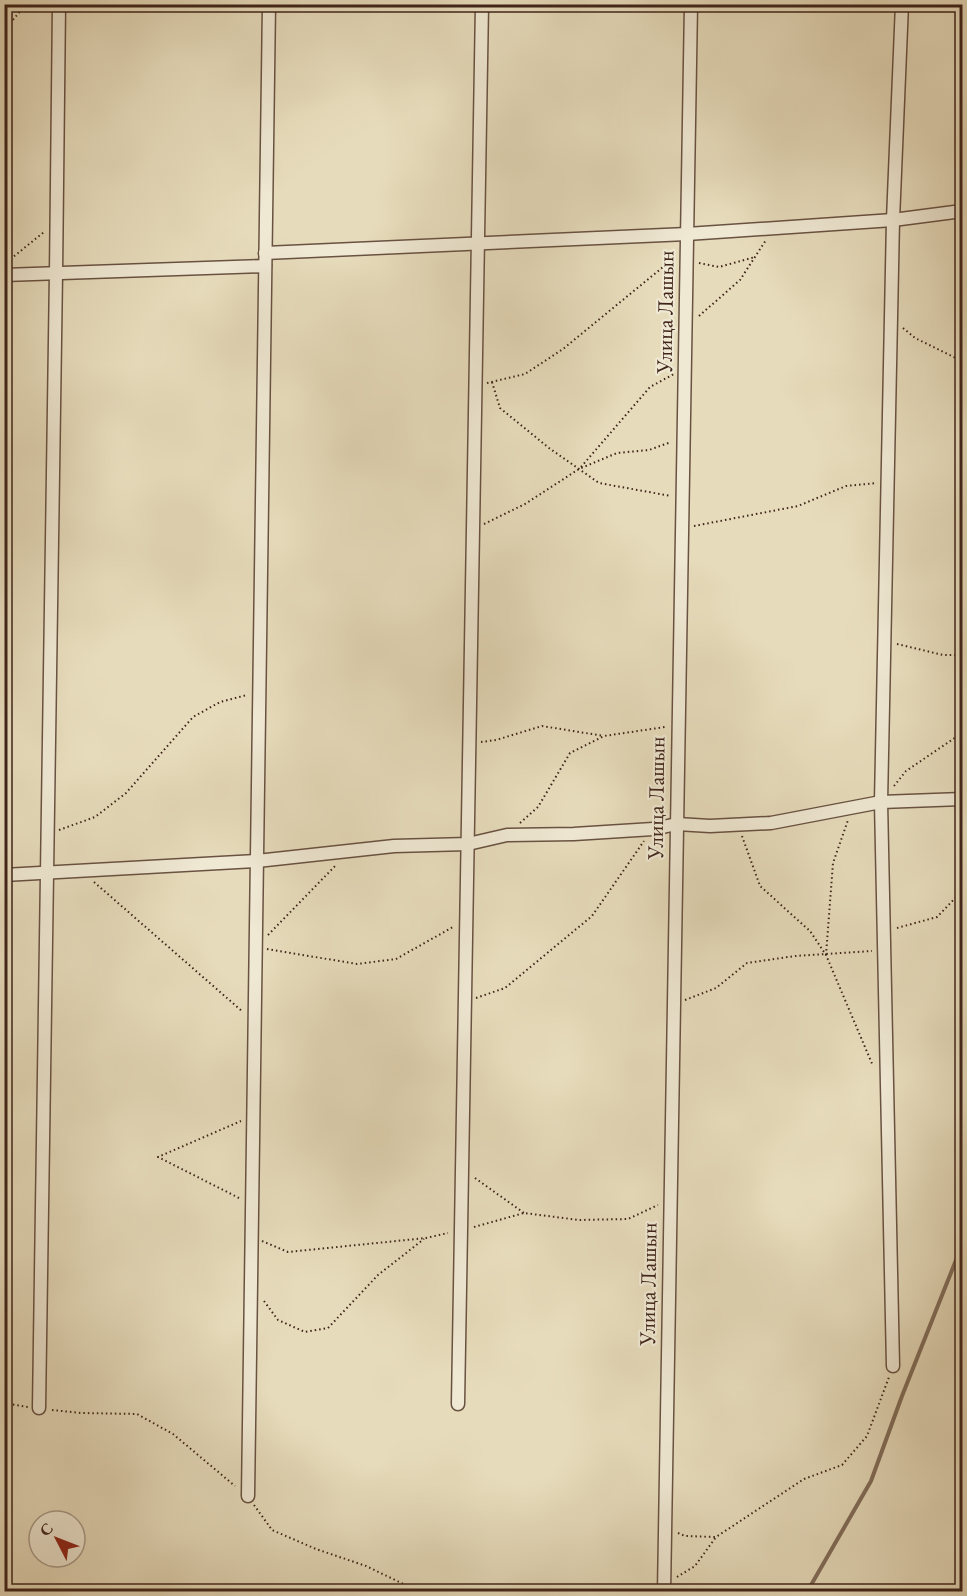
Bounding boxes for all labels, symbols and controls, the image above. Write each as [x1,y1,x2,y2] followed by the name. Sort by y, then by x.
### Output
[649,250,681,375] street label: Улица Лашын
[640,736,672,861] street label: Улица Лашын
[632,1222,664,1347] street label: Улица Лашын
[27,1509,87,1569] north arrow
[35,1518,58,1541] text: С

